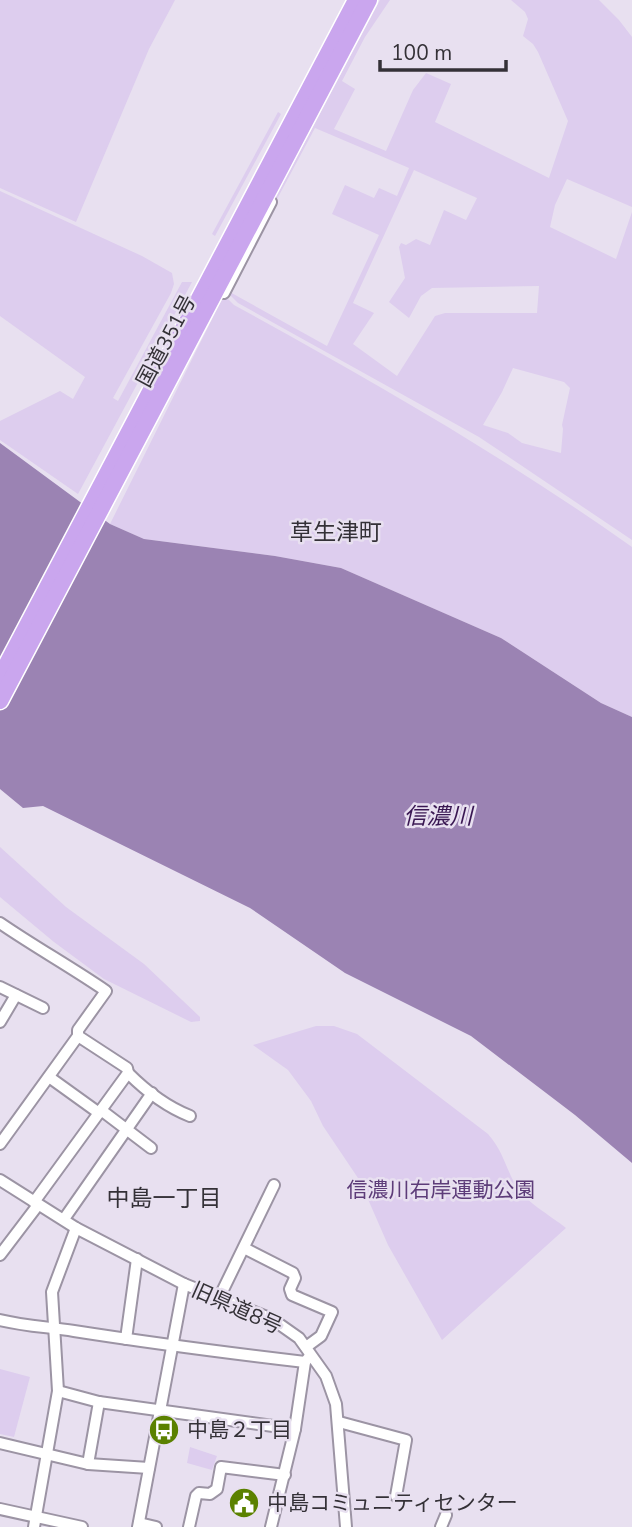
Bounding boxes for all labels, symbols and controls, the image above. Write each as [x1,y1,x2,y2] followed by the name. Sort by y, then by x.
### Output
[380,28,506,72] scale bar
[391,39,452,67] text: 100 m
[130,290,202,392] street label: 国道351号
[290,517,382,548] district label: 草生津町
[404,801,476,832] water label: 信濃川
[347,1176,536,1204] park label: 信濃川右岸運動公園
[107,1183,222,1214] district label: 中島一丁目
[187,1276,287,1340] street label: 旧県道8号
[147,1413,181,1447] bus stop icon: 中島２丁目
[187,1416,292,1444] place label: 中島２丁目
[227,1486,261,1520] public building icon: 中島コミュニティセンター
[267,1489,518,1517] place label: 中島コミュニティセンター

